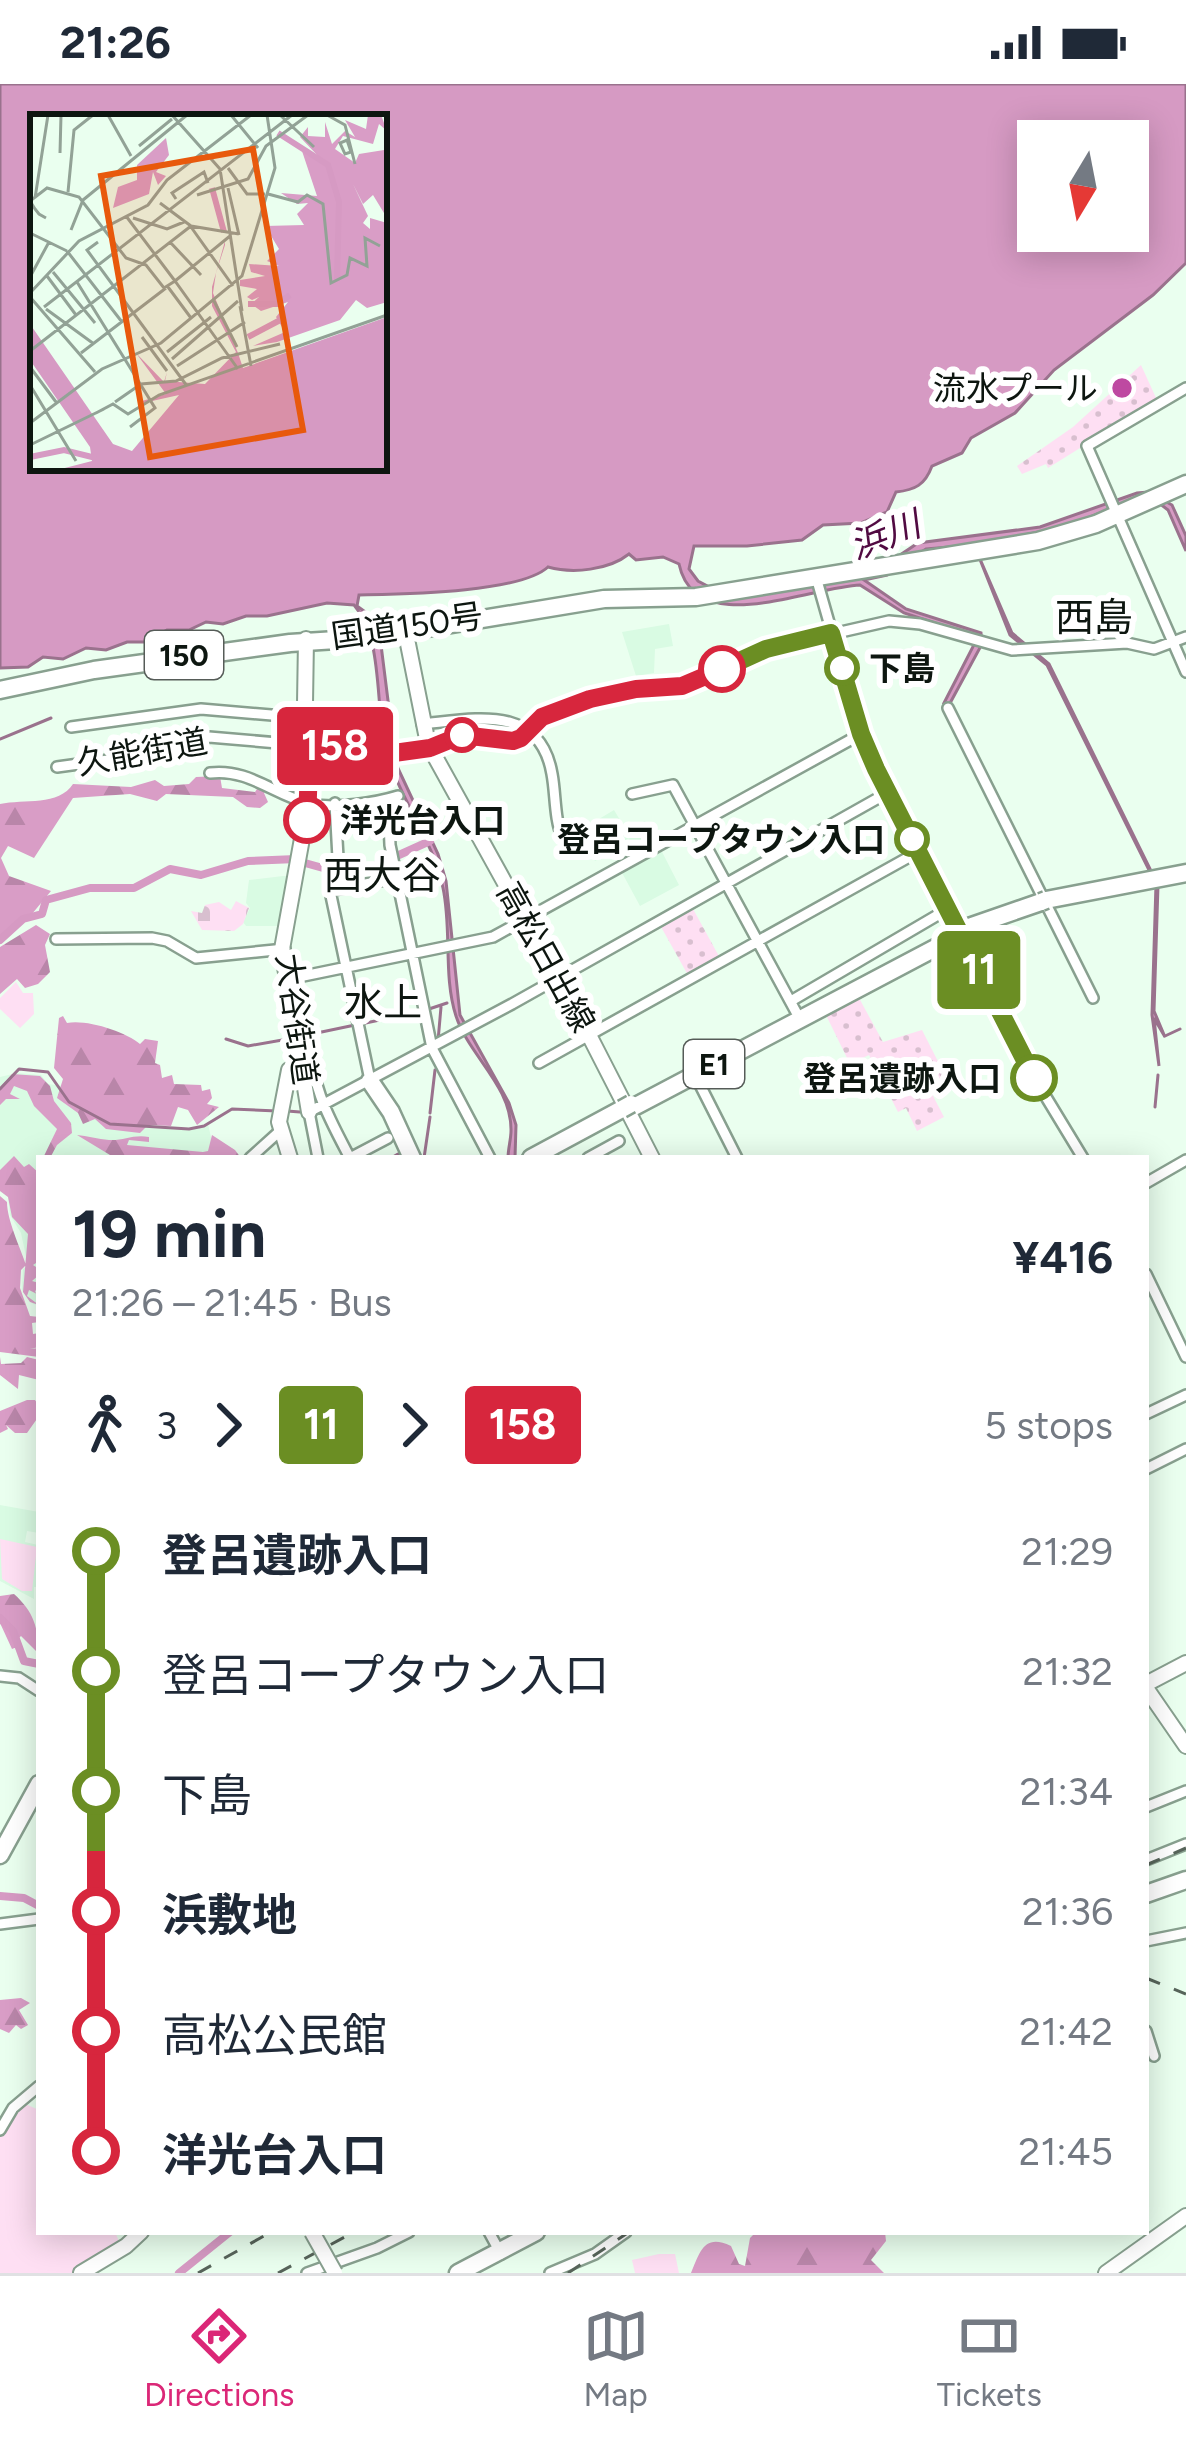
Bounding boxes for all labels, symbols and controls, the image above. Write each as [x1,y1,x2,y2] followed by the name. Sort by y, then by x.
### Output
[60,15,171,69] text: 21:26
[30,114,387,471] inset map
[1017,120,1149,252] north arrow
[1017,120,1149,252] map controls
[933,369,1098,408] place label: 流水プール
[1109,375,1135,401] marker: 流水プール
[844,501,930,568] water label: 浜川
[1055,594,1133,641] district label: 西島
[329,596,485,656] street label: 国道150号
[145,631,223,679] road number: 150
[700,647,744,691] unlabelled marker
[869,649,935,688] place label: 下島
[826,652,858,684] marker: 下島
[266,707,404,785] line badge: 158
[446,719,478,751] unlabelled marker
[301,720,369,771] text: 158
[74,721,210,783] street label: 久能街道
[285,798,329,842] marker: 洋光台入口
[340,801,505,840] place label: 洋光台入口
[557,820,885,859] place label: 登呂コープタウン入口
[896,823,928,855] marker: 登呂コープタウン入口
[323,852,441,899] district label: 西大谷
[489,875,603,1039] street label: 高松日出線
[925,931,1033,1009] line badge: 11
[961,944,997,995] text: 11
[269,951,325,1087] street label: 大谷街道
[344,979,422,1026] district label: 水上
[684,1040,744,1088] road number: E1
[1012,1056,1056,1100] marker: 登呂遺跡入口
[803,1059,1001,1098] place label: 登呂遺跡入口
[72,1194,266,1274] text: 19 min
[1013,1230,1113,1284] text: ¥416
[72,1279,392,1326] text: 21:26 – 21:45 · Bus
[72,1392,138,1458] icon: walk
[195,1392,261,1458] icon: forward
[381,1392,447,1458] icon: forward
[303,1399,339,1450] text: 11
[489,1399,557,1450] text: 158
[156,1402,177,1449] text: 3
[984,1402,1113,1449] text: 5 stops
[162,1528,432,1582] text: 登呂遺跡入口
[1021,1528,1113,1575] text: 21:29
[162,1648,609,1702] text: 登呂コープタウン入口
[1022,1648,1113,1695] text: 21:32
[162,1768,252,1822] text: 下島
[1020,1768,1113,1815] text: 21:34
[162,1888,297,1942] text: 浜敷地
[1022,1888,1113,1935] text: 21:36
[162,2008,387,2062] text: 高松公民館
[1019,2008,1113,2055] text: 21:42
[162,2128,387,2182] text: 洋光台入口
[1019,2128,1113,2175] text: 21:45
[144,2303,295,2414] tab: Directions
[583,2303,649,2414] tab: Map
[937,2303,1042,2414] tab: Tickets

